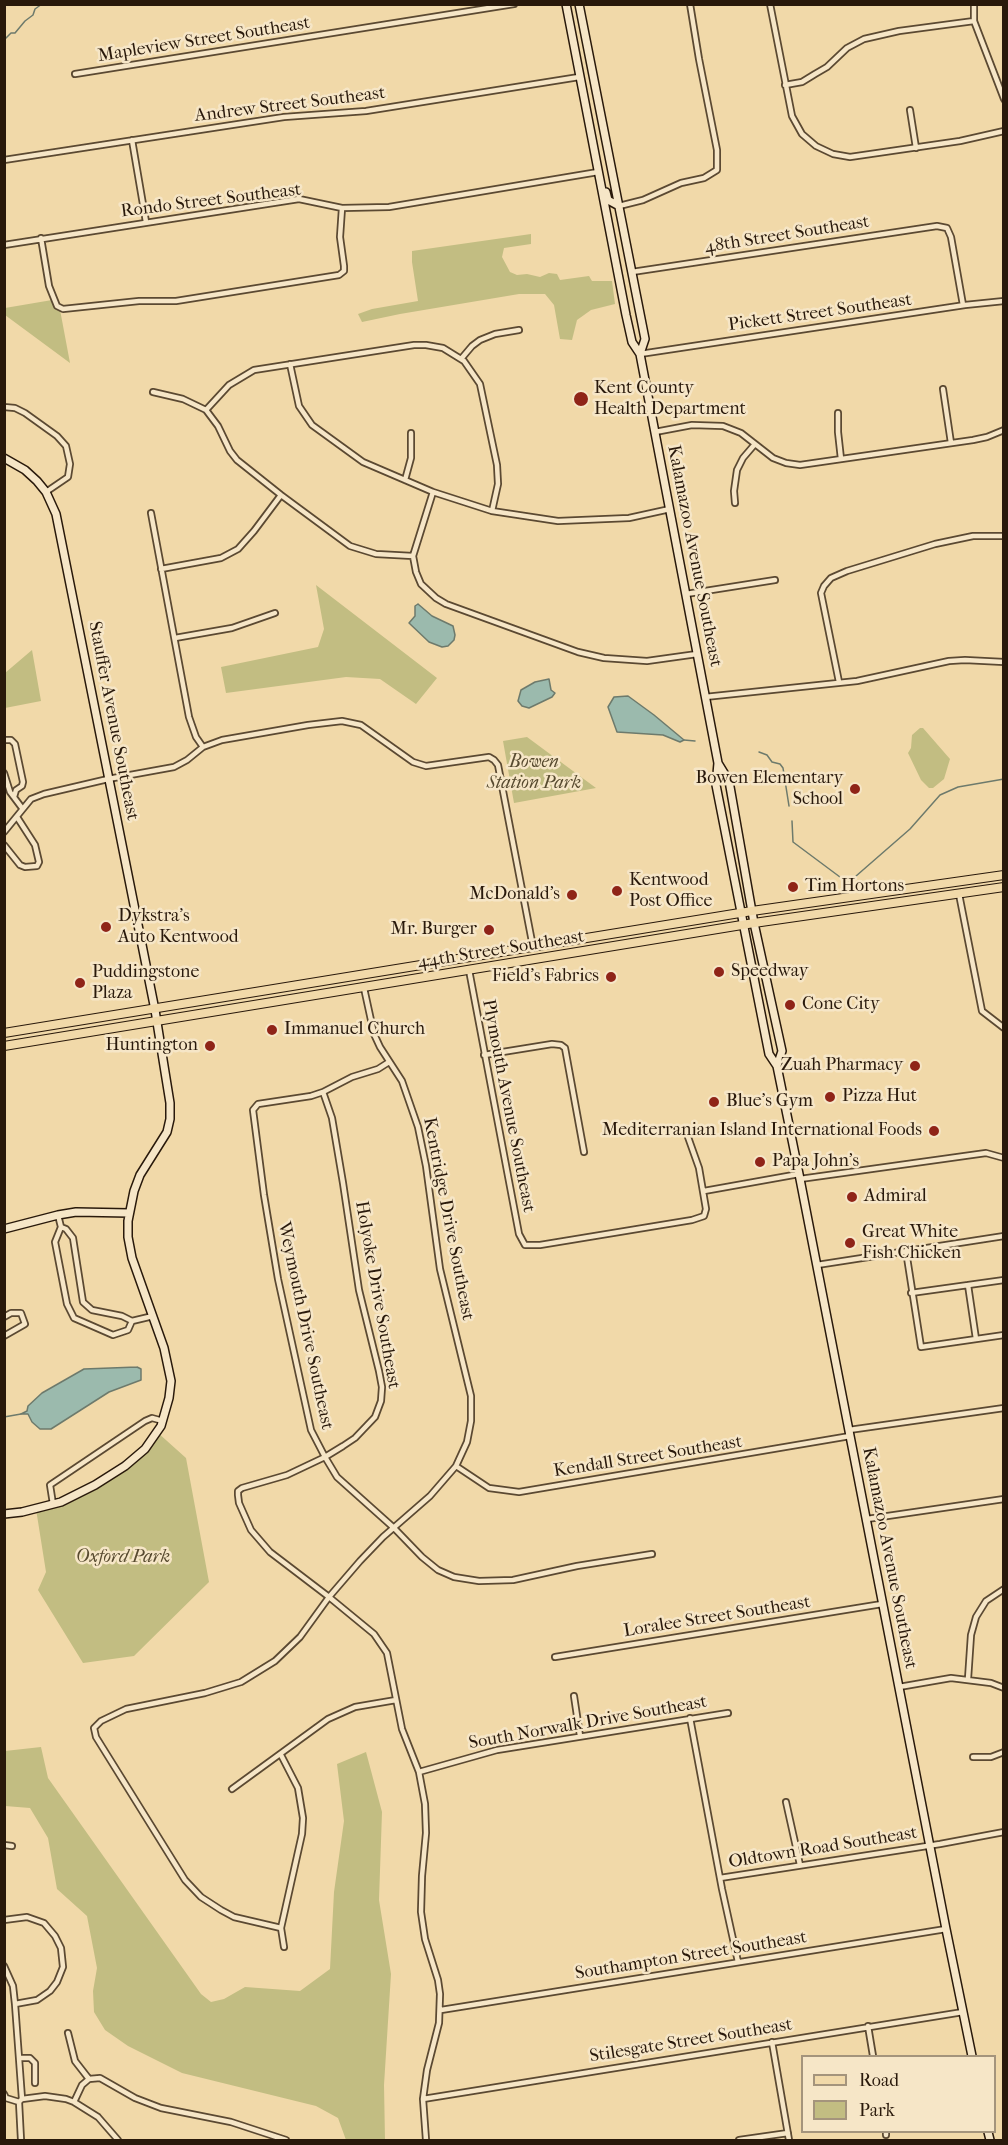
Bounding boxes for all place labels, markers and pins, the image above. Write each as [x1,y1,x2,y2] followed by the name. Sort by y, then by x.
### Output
[594,378,746,420] place label: Kent County Health Department
[572,390,590,408] marker: Kent County Health Department
[695,768,843,810] place label: Bowen Elementary School
[848,782,862,796] marker: Bowen Elementary School
[629,870,712,912] place label: Kentwood Post Office
[805,876,904,898] place label: Tim Hortons
[786,880,800,894] marker: Tim Hortons
[469,884,560,906] place label: McDonald's
[610,884,624,898] marker: Kentwood Post Office
[565,888,579,902] marker: McDonald's
[118,906,239,948] place label: Dykstra's Auto Kentwood
[390,919,477,941] place label: Mr. Burger
[99,920,113,934] marker: Dykstra's Auto Kentwood
[482,923,496,937] marker: Mr. Burger
[731,961,808,983] place label: Speedway
[92,962,199,1004] place label: Puddingstone Plaza
[712,965,726,979] marker: Speedway
[492,966,599,988] place label: Field's Fabrics
[604,970,618,984] marker: Field's Fabrics
[73,976,87,990] marker: Puddingstone Plaza
[802,994,879,1016] place label: Cone City
[783,998,797,1012] marker: Cone City
[284,1019,425,1041] place label: Immanuel Church
[265,1023,279,1037] marker: Immanuel Church
[105,1035,198,1057] place label: Huntington
[203,1039,217,1053] marker: Huntington
[781,1055,903,1077] place label: Zuah Pharmacy
[908,1059,922,1073] marker: Zuah Pharmacy
[842,1086,917,1108] place label: Pizza Hut
[823,1090,837,1104] marker: Pizza Hut
[726,1091,813,1113] place label: Blue's Gym
[707,1095,721,1109] marker: Blue's Gym
[602,1120,922,1142] place label: Mediterranian Island International Foods
[927,1124,941,1138] marker: Mediterranian Island International Foods
[772,1151,859,1173] place label: Papa John's
[753,1155,767,1169] marker: Papa John's
[864,1186,927,1208] place label: Admiral
[845,1190,859,1204] marker: Admiral
[862,1222,961,1264] place label: Great White Fish Chicken
[843,1236,857,1250] marker: Great White Fish Chicken

